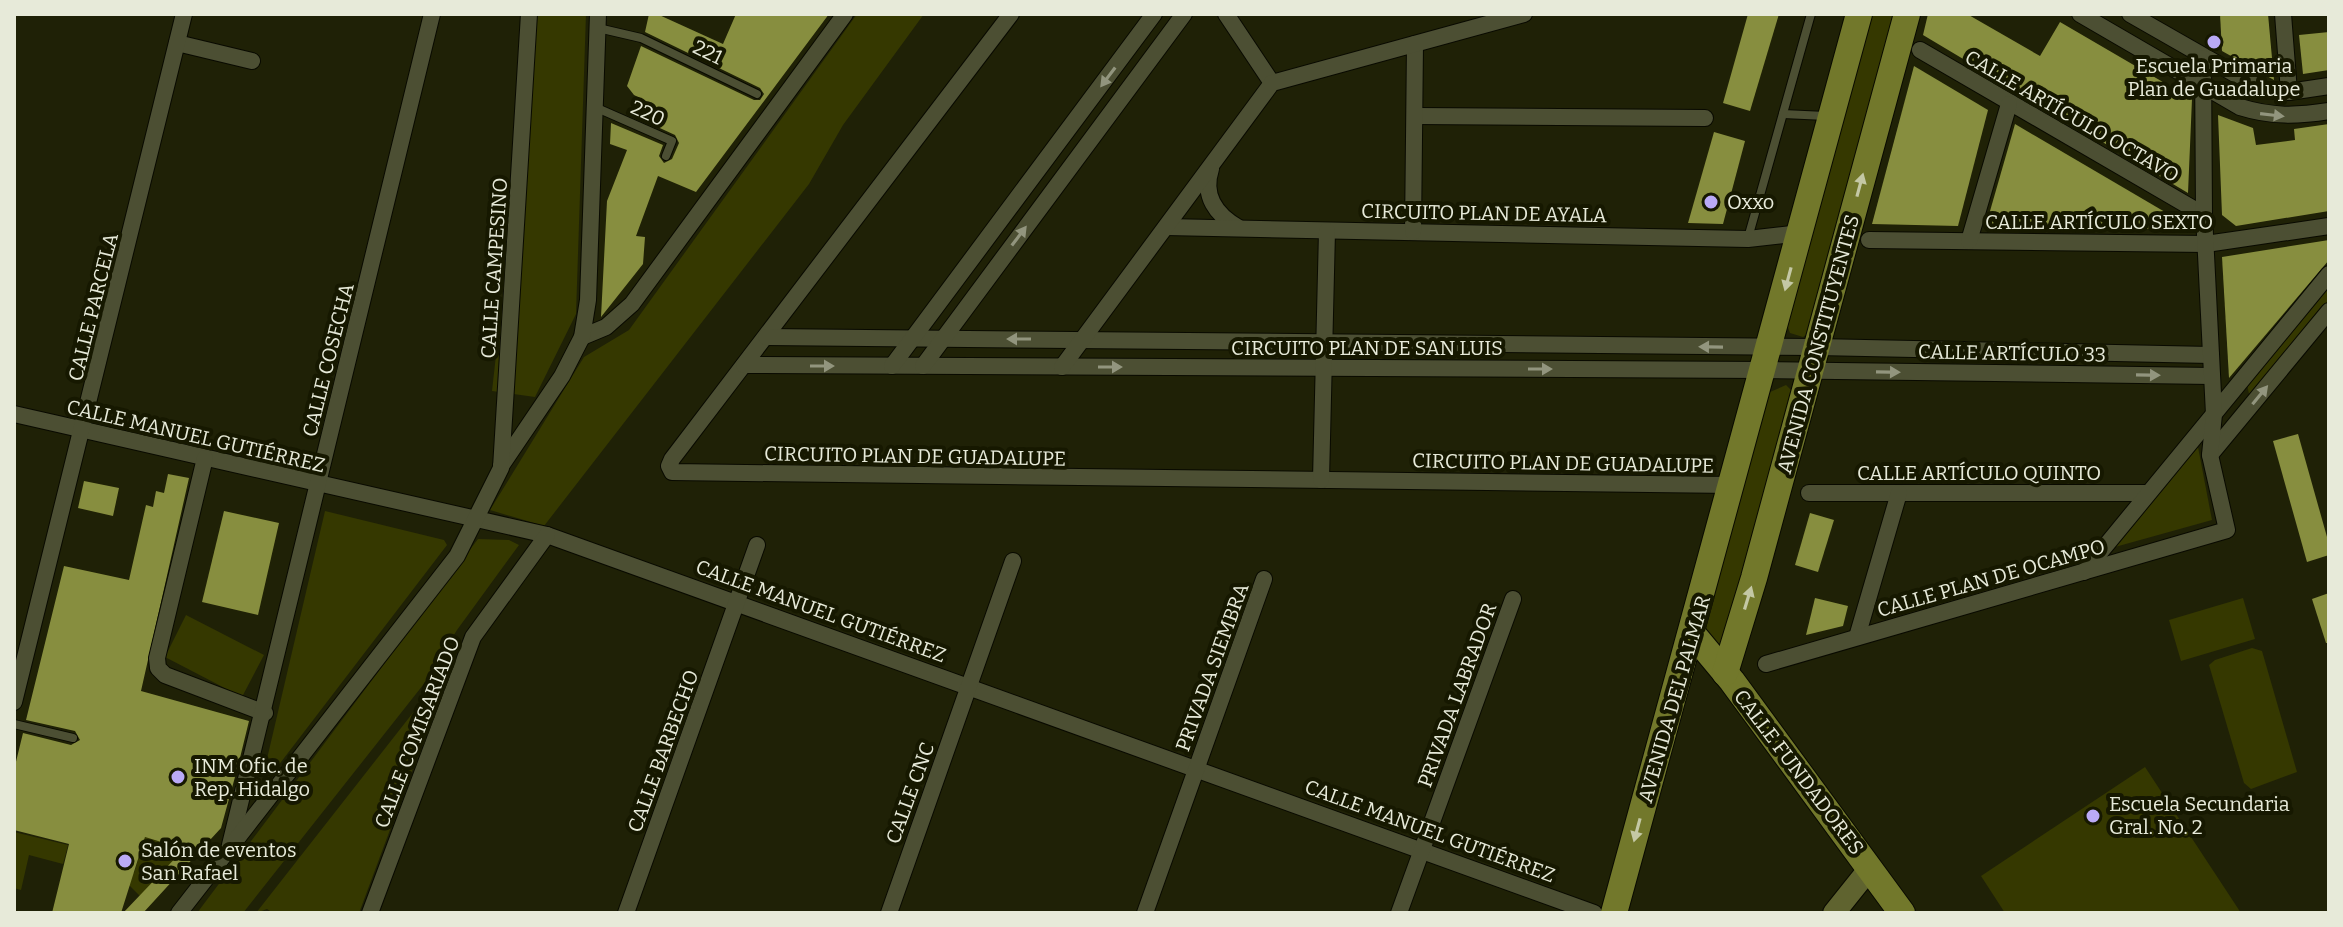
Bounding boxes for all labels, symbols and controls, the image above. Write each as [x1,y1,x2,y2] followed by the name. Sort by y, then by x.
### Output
[2205,33,2223,51] marker: Escuela Primaria Plan de Guadalupe
[689,35,727,69] street label: 221
[1961,45,2183,187] street label: CALLE ARTÍCULO OCTAVO
[2128,54,2300,101] place label: Escuela Primaria Plan de Guadalupe
[1101,66,1116,87] one-way arrow
[627,95,669,131] street label: 220
[2259,108,2284,121] one-way arrow
[1855,173,1867,198] one-way arrow
[476,177,512,359] street label: CALLE CAMPESINO
[1727,190,1774,214] place label: Oxxo
[1702,193,1720,211] marker: Oxxo
[1361,199,1608,227] street label: CIRCUITO PLAN DE AYALA
[1985,210,2213,234] street label: CALLE ARTÍCULO SEXTO
[1772,212,1864,476] street label: AVENIDA CONSTITUYENTES
[1011,226,1027,246] one-way arrow
[63,230,123,384] street label: CALLE PARCELA
[1782,266,1794,291] one-way arrow
[297,280,359,439] street label: CALLE COSECHA
[1006,333,1031,345] one-way arrow
[1231,336,1503,360] street label: CIRCUITO PLAN DE SAN LUIS
[1918,339,2106,367] street label: CALLE ARTÍCULO 33
[1698,341,1723,353] one-way arrow
[810,360,835,372] one-way arrow
[1098,361,1123,373] one-way arrow
[1528,363,1553,375] one-way arrow
[1876,366,1901,378] one-way arrow
[2136,369,2161,382] one-way arrow
[2251,385,2268,405] one-way arrow
[64,395,328,477] street label: CALLE MANUEL GUTIÉRREZ
[764,441,1066,471] street label: CIRCUITO PLAN DE GUADALUPE
[1412,448,1714,478] street label: CIRCUITO PLAN DE GUADALUPE
[1857,461,2101,485] street label: CALLE ARTÍCULO QUINTO
[1874,534,2108,622] street label: CALLE PLAN DE OCAMPO
[693,554,949,668] street label: CALLE MANUEL GUTIÉRREZ
[1170,579,1254,754] street label: PRIVADA SIEMBRA
[1742,586,1755,610] one-way arrow
[1633,593,1715,805] street label: AVENIDA DEL PALMAR
[1412,600,1502,790] street label: PRIVADA LABRADOR
[369,633,465,831] street label: CALLE COMISARIADO
[622,666,704,836] street label: CALLE BARBECHO
[1729,685,1869,859] street label: CALLE FUNDADORES
[881,739,939,847] street label: CALLE CNC
[194,754,310,801] place label: INM Ofic. de Rep. Hidalgo
[169,768,187,786] marker: INM Ofic. de Rep. Hidalgo
[1302,774,1558,888] street label: CALLE MANUEL GUTIÉRREZ
[2109,792,2290,839] place label: Escuela Secundaria Gral. No. 2
[2084,807,2102,825] marker: Escuela Secundaria Gral. No. 2
[1631,817,1643,842] one-way arrow
[141,838,297,885] place label: Salón de eventos San Rafael
[116,852,134,870] marker: Salón de eventos San Rafael

